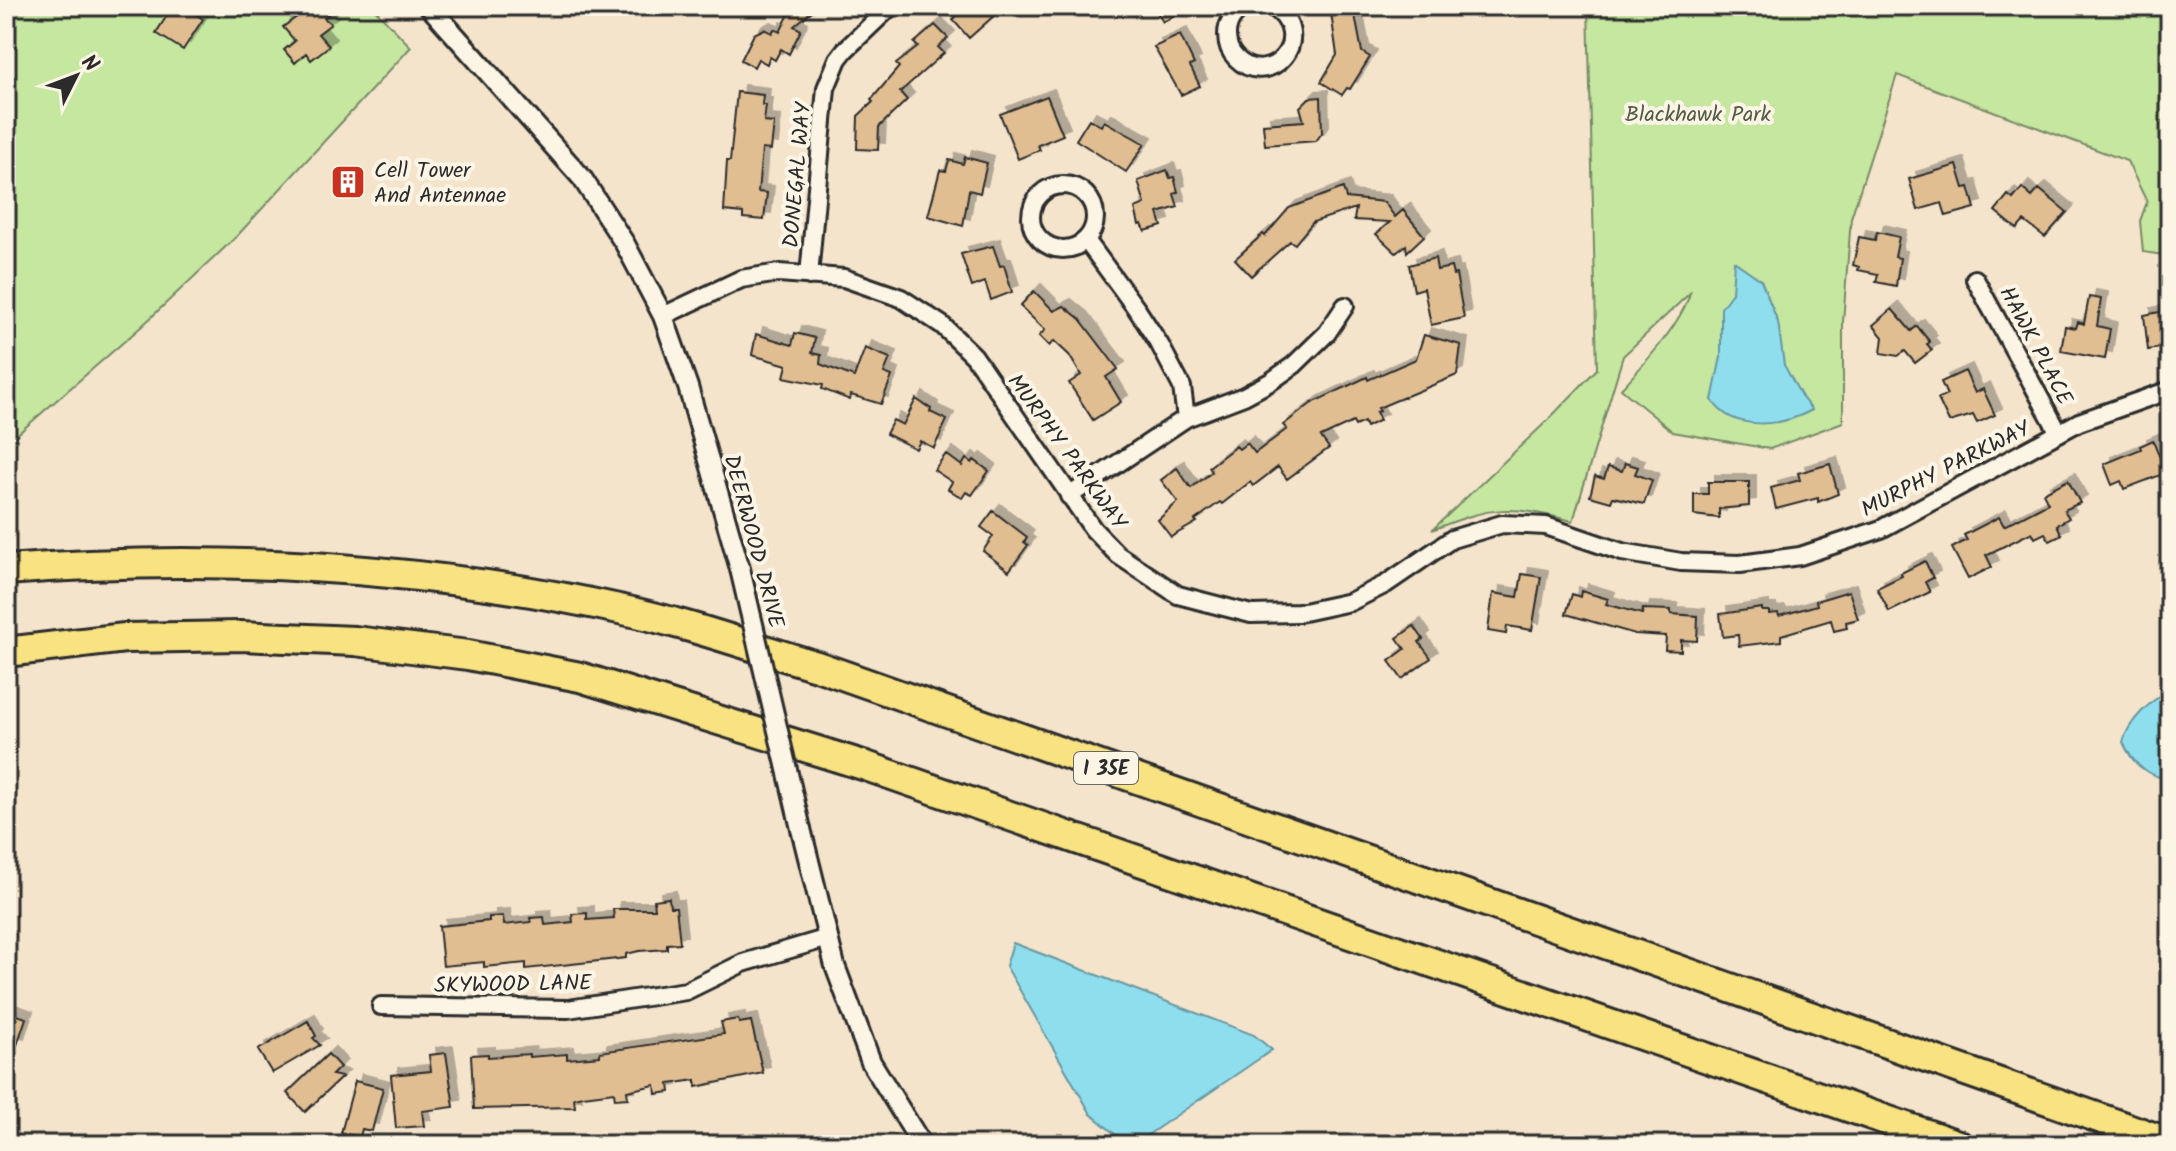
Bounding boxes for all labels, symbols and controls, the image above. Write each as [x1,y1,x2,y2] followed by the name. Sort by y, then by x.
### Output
[36,36,116,116] north arrow
[71,47,107,81] text: N
[1625,98,1772,133] park label: Blackhawk Park
[775,99,822,250] street label: DONEGAL WAY
[374,154,506,214] place label: Cell Tower And Antennae
[329,163,367,201] building icon: Cell Tower And Antennae
[1989,280,2081,413] street label: HAWK PLACE
[997,367,1136,539] street label: MURPHY PARKWAY
[1855,412,2038,528] street label: MURPHY PARKWAY
[713,451,793,633] street label: DEERWOOD DRIVE
[1074,752,1138,784] road number: I 35E
[434,967,593,1004] street label: SKYWOOD LANE

